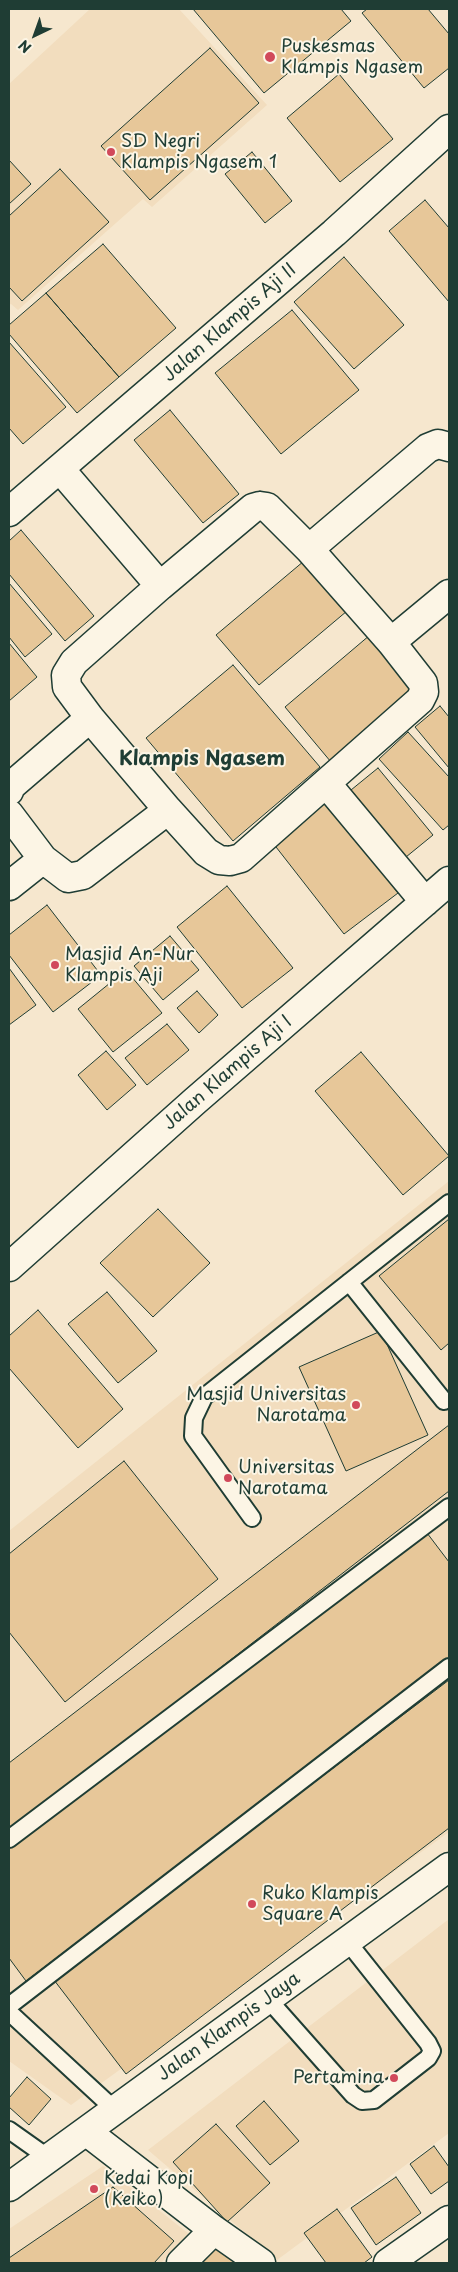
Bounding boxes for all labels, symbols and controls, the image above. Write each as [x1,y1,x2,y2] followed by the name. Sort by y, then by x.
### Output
[10,10,60,60] north arrow
[13,35,36,58] text: N
[281,36,423,78] place label: Puskesmas Klampis Ngasem
[263,50,277,64] marker: Puskesmas Klampis Ngasem
[121,131,277,173] place label: SD Negri Klampis Ngasem 1
[105,146,117,158] marker: SD Negri Klampis Ngasem 1
[159,259,301,387] street label: Jalan Klampis Aji II
[119,747,285,771] district label: Klampis Ngasem
[65,944,194,986] place label: Masjid An-Nur Klampis Aji
[49,959,61,971] marker: Masjid An-Nur Klampis Aji
[159,1011,297,1135] street label: Jalan Klampis Aji I
[186,1384,346,1426] place label: Masjid Universitas Narotama
[350,1399,362,1411] marker: Masjid Universitas Narotama
[238,1457,334,1500] place label: Universitas Narotama
[222,1472,234,1484] marker: Universitas Narotama
[262,1883,379,1926] place label: Ruko Klampis Square A
[246,1898,258,1910] marker: Ruko Klampis Square A
[154,1968,304,2086] street label: Jalan Klampis Jaya
[293,2067,384,2089] place label: Pertamina
[388,2072,400,2084] marker: Pertamina
[104,2168,193,2210] place label: Kedai Kopi (Keiko)
[88,2183,100,2195] marker: Kedai Kopi (Keiko)

